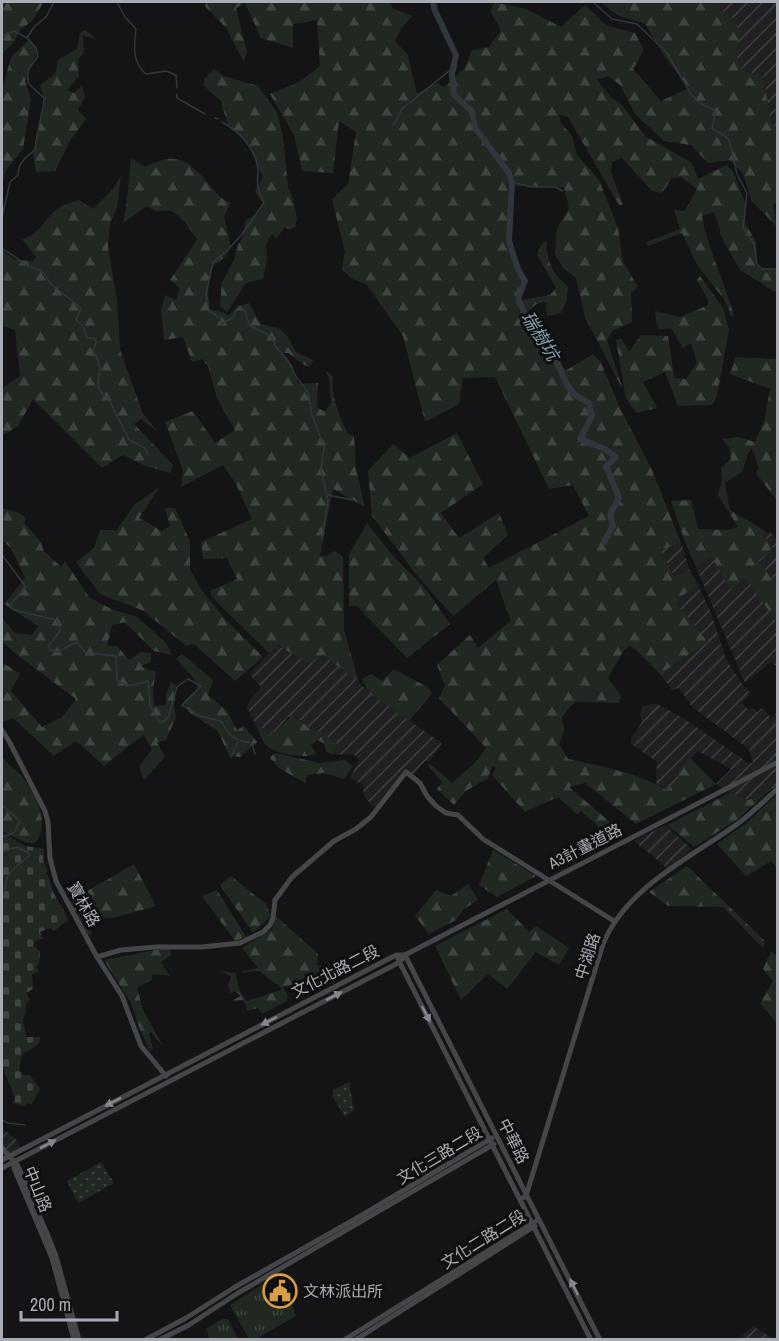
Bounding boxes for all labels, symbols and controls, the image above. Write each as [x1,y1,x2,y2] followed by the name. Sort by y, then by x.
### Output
[516,306,567,368] water label: 瑞樹坑
[543,818,626,874] street label: A3計畫道路
[63,878,105,930] street label: 寶林路
[569,930,605,982] street label: 中湖路
[287,939,383,1003] street label: 文化北路二段
[325,991,342,1001] one-way arrow
[421,1006,431,1023] one-way arrow
[261,1016,278,1025] one-way arrow
[104,1097,121,1107] one-way arrow
[493,1115,535,1167] street label: 中華路
[392,1121,486,1189] street label: 文化三路二段
[39,1139,56,1149] one-way arrow
[19,1163,57,1215] street label: 中山路
[436,1204,530,1274] street label: 文化二路二段
[262,1273,298,1309] public building icon: 文林派出所
[569,1278,579,1295] one-way arrow
[303,1280,383,1302] place label: 文林派出所
[21,1284,117,1322] scale bar
[30,1292,71,1317] text: 200 m

